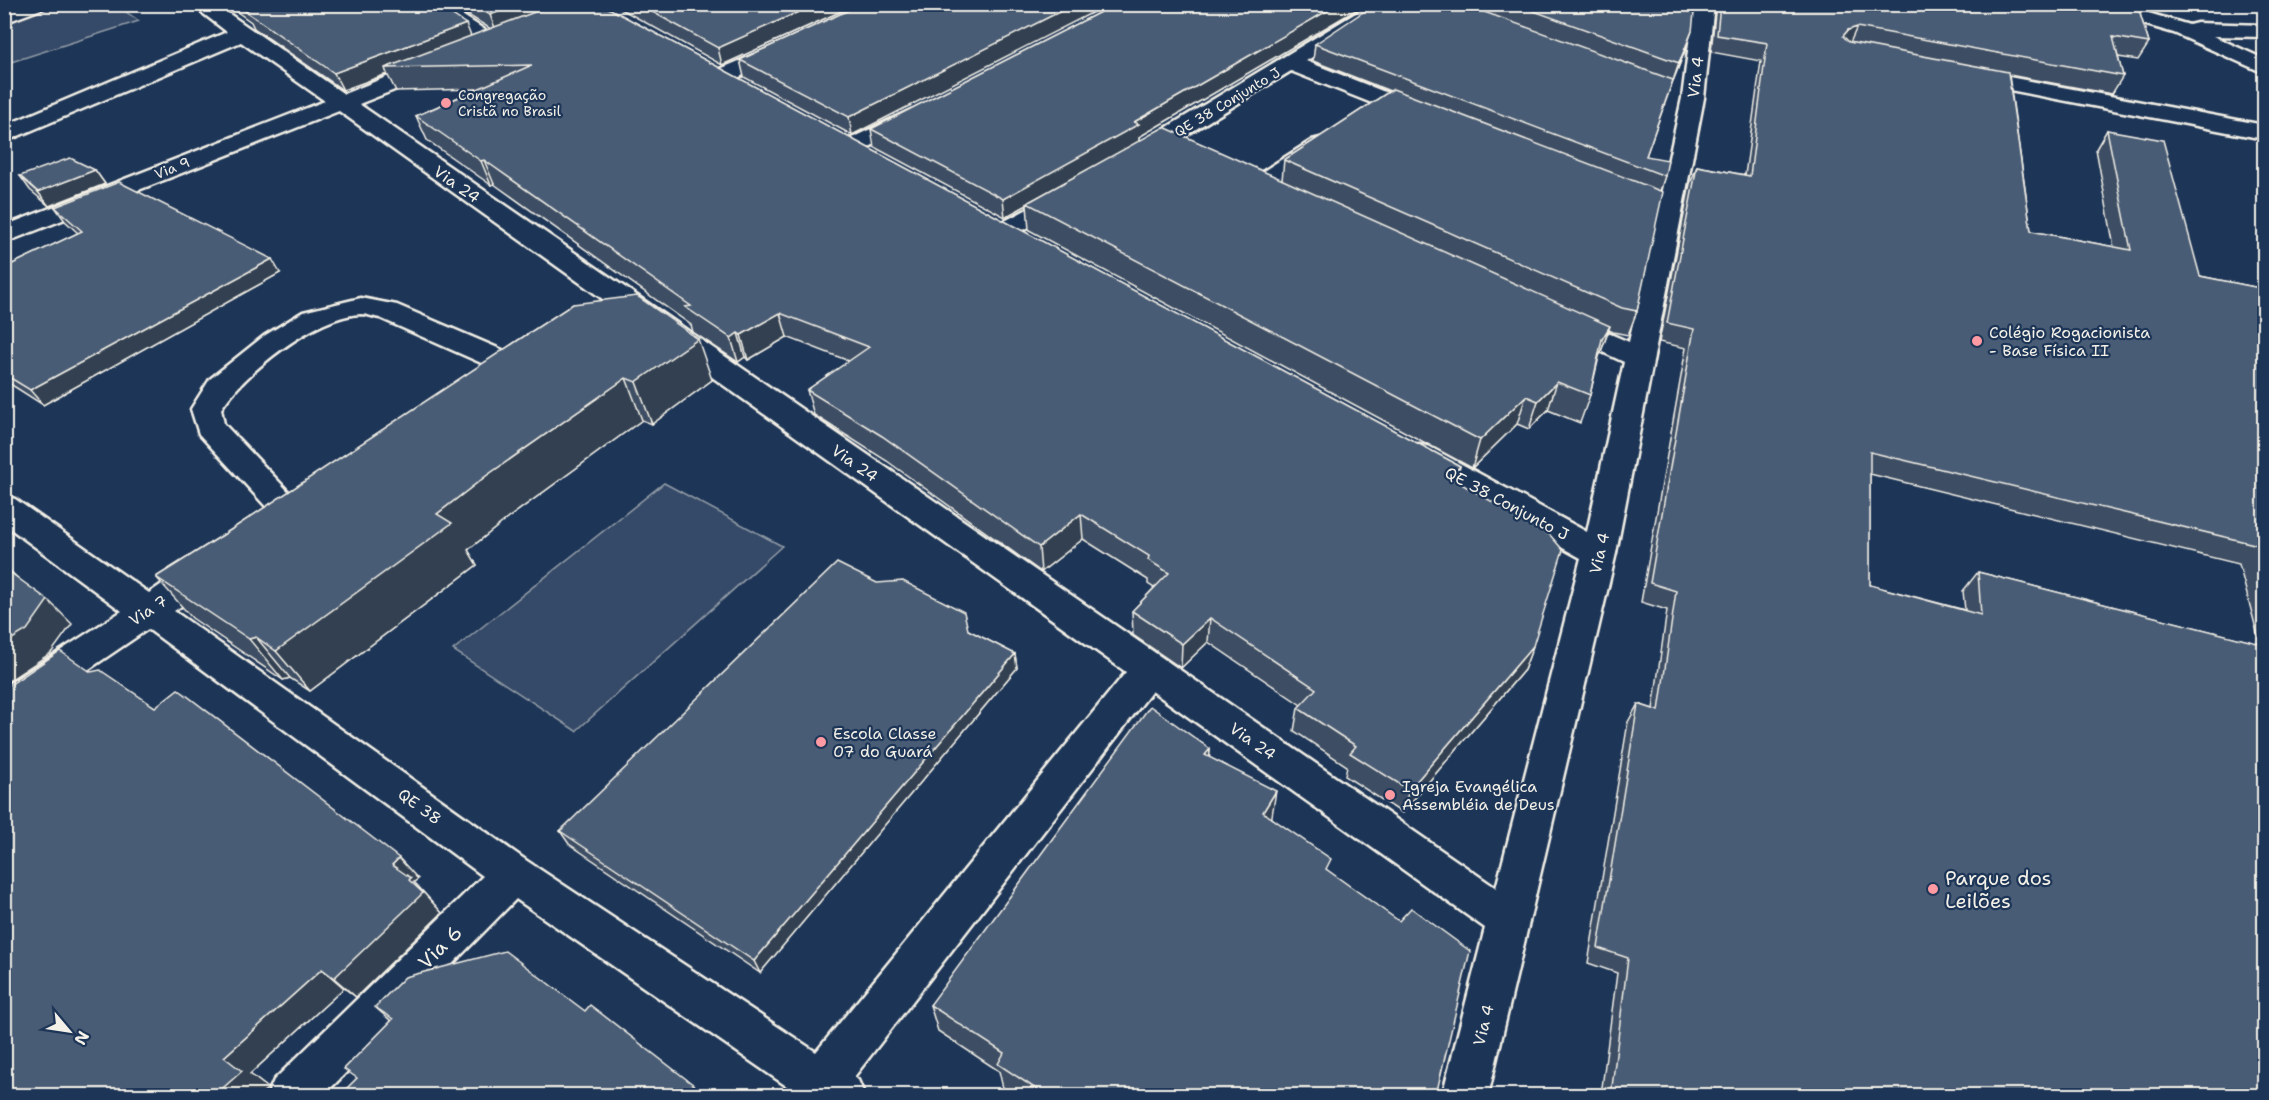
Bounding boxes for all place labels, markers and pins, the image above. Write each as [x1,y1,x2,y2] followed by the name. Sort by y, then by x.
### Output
[458,86,562,120] place label: Congregação Cristã no Brasil
[439,96,453,110] marker: Congregação Cristã no Brasil
[1989,322,2150,361] place label: Colégio Rogacionista - Base Física II
[1970,334,1984,348] marker: Colégio Rogacionista - Base Física II
[833,723,937,762] place label: Escola Classe 07 do Guará
[814,735,828,749] marker: Escola Classe 07 do Guará
[1402,776,1555,815] place label: Igreja Evangélica Assembléia de Deus
[1383,788,1397,802] marker: Igreja Evangélica Assembléia de Deus
[1945,865,2051,914] place label: Parque dos Leilões
[1926,882,1940,896] marker: Parque dos Leilões

